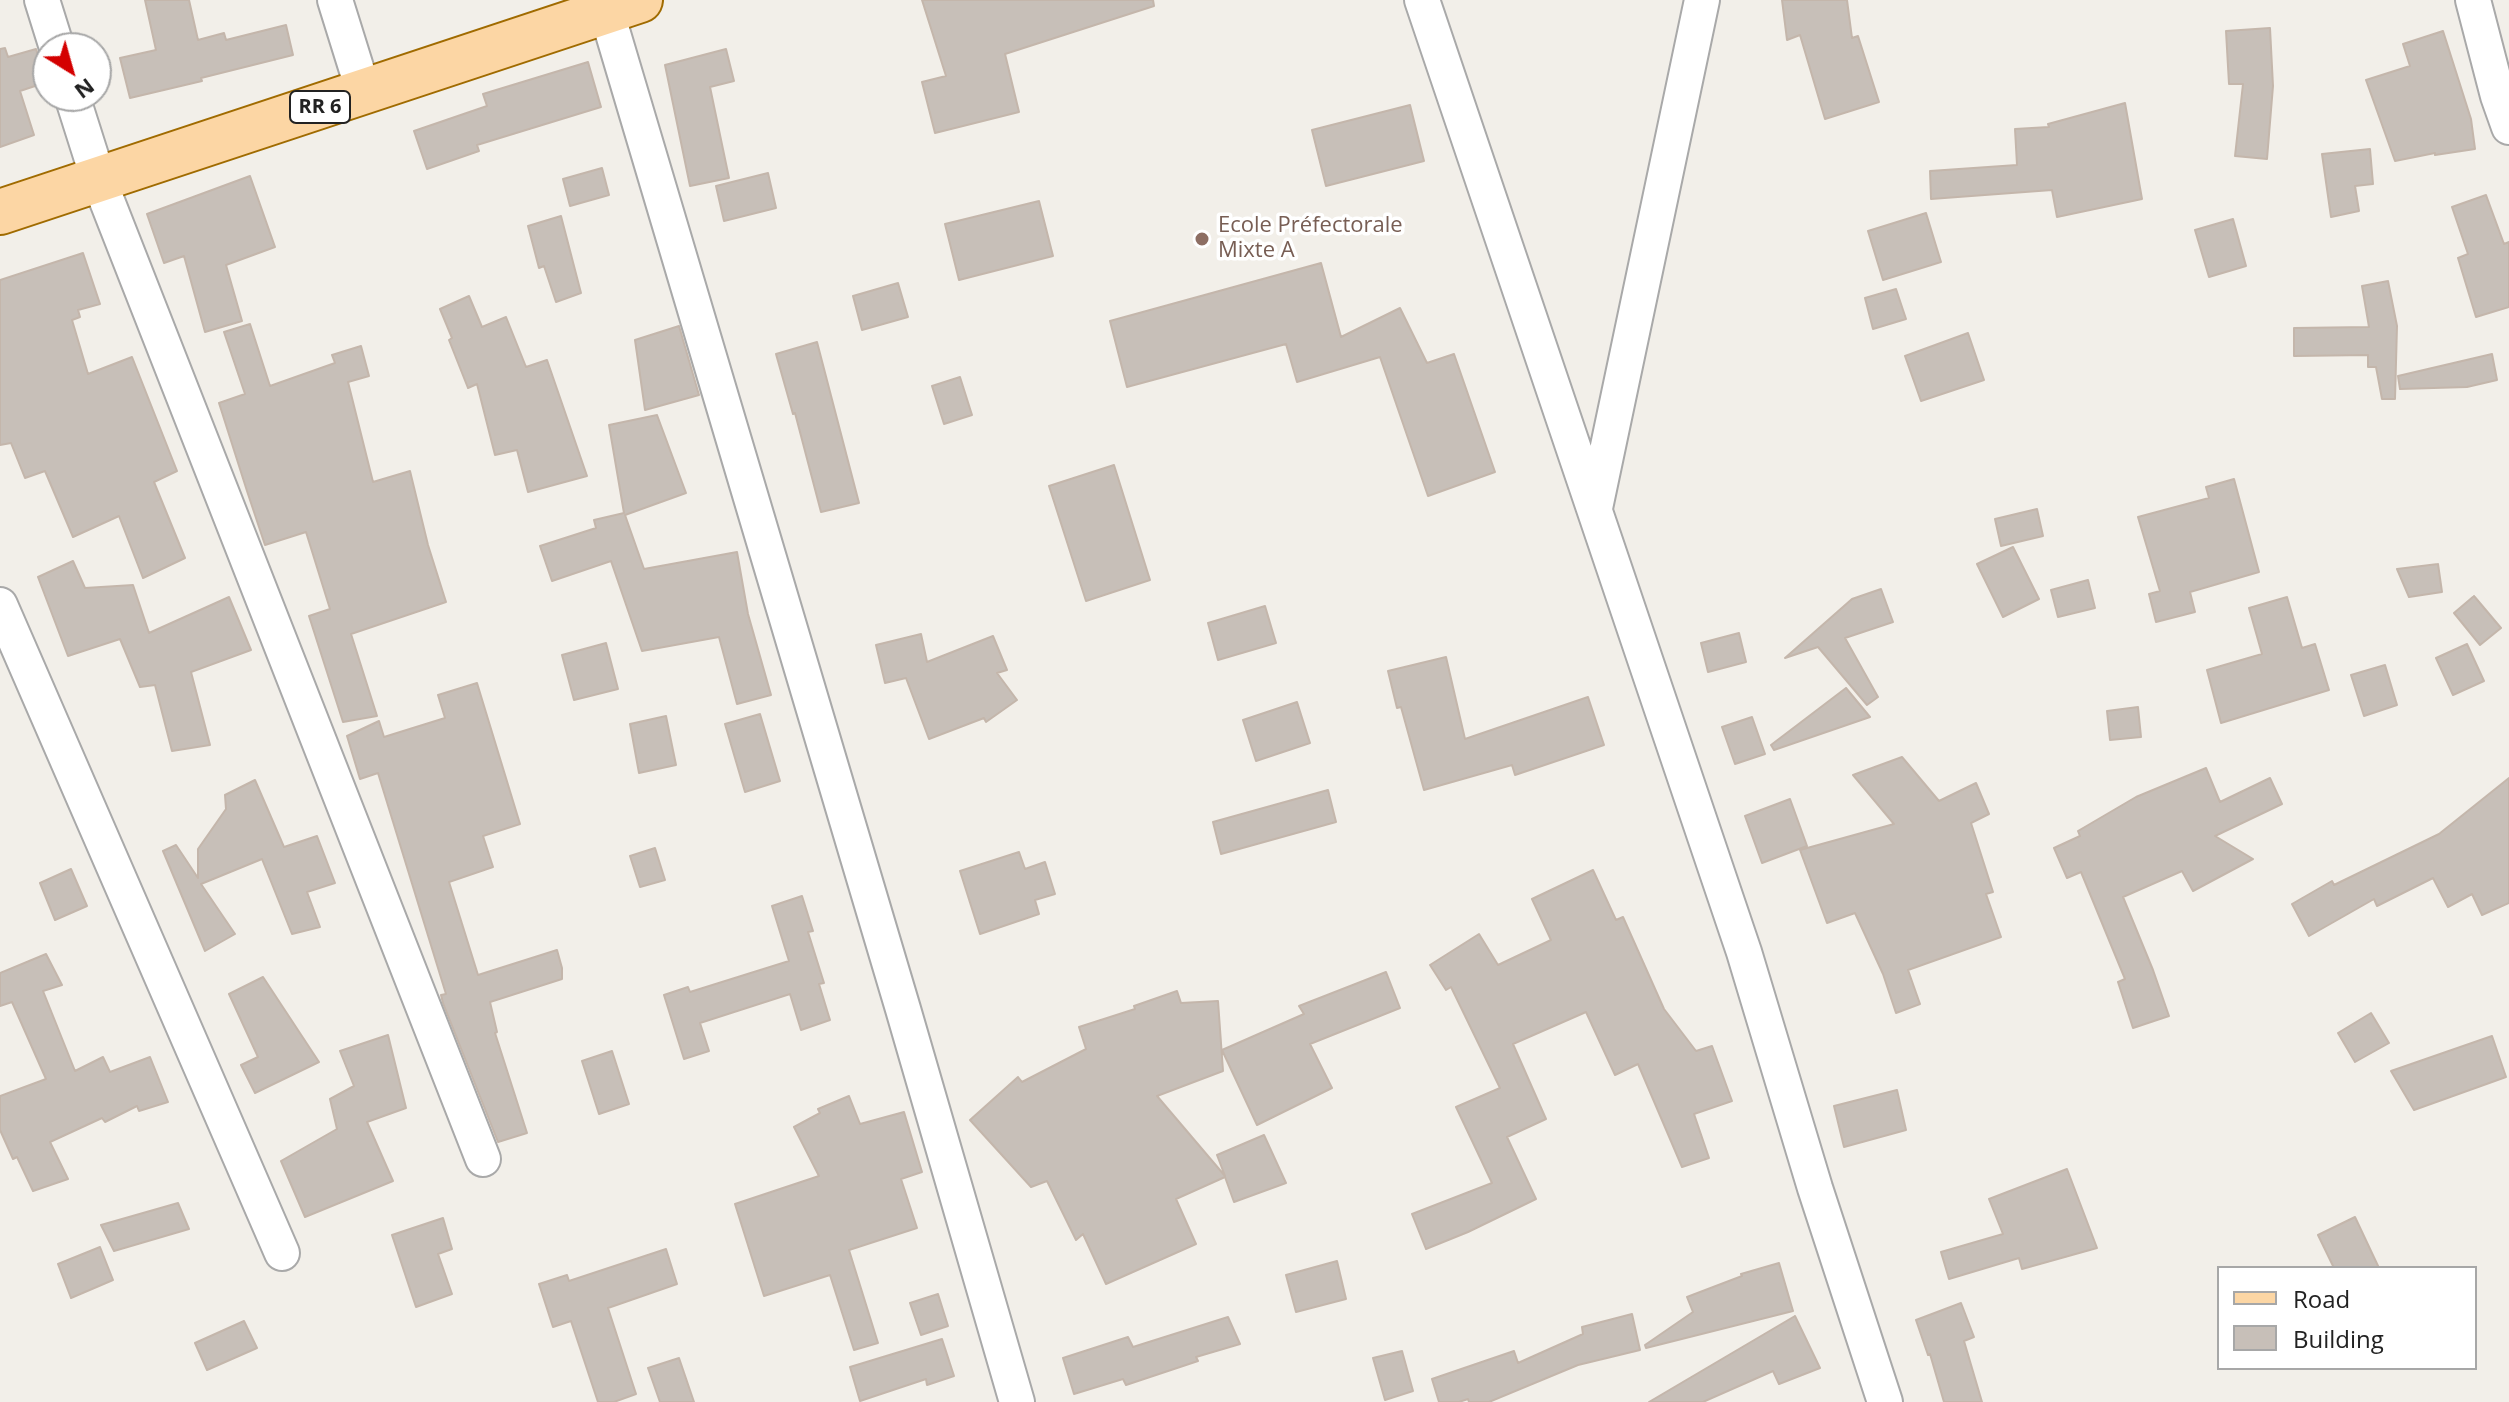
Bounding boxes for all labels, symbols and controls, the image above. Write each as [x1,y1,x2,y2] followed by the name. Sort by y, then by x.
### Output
[32,32,112,112] north arrow
[69,72,101,107] text: N
[290,91,350,123] road number: RR 6
[1218,213,1403,264] place label: Ecole Préfectorale Mixte A
[1193,230,1211,248] marker: Ecole Préfectorale Mixte A
[2217,1266,2477,1370] legend
[2293,1282,2350,1315] text: Road
[2293,1322,2384,1355] text: Building

